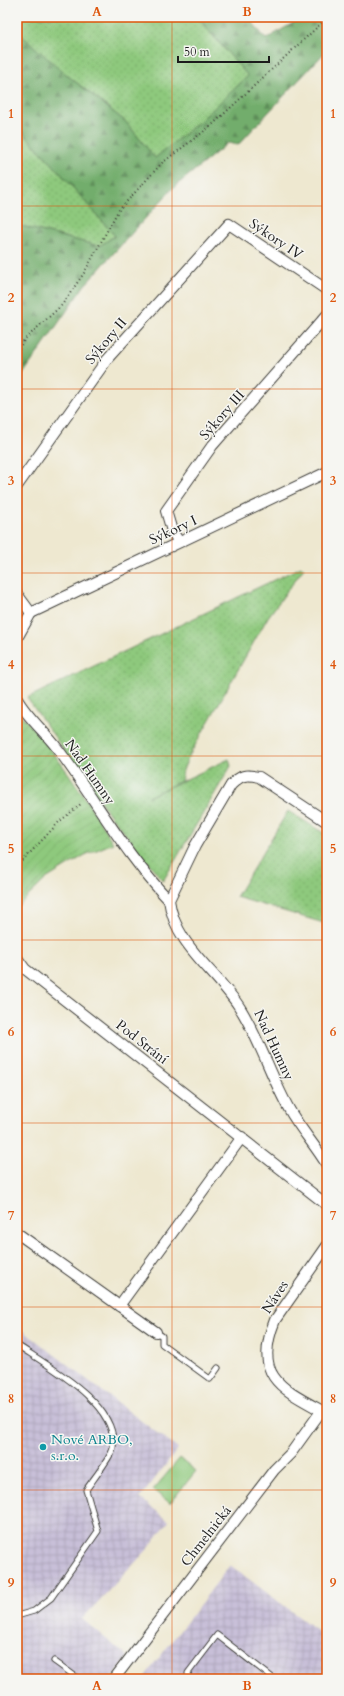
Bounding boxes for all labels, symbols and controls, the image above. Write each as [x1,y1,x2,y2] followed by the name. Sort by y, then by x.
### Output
[92,3,102,21] text: A
[242,3,252,21] text: B
[178,38,269,64] scale bar
[184,44,211,60] text: 50 m
[8,105,14,123] text: 1
[330,105,336,123] text: 1
[245,214,307,264] street label: Sýkory IV
[8,289,15,307] text: 2
[330,289,337,307] text: 2
[81,314,131,368] street label: Sýkory II
[195,386,249,444] street label: Sýkory III
[8,472,15,490] text: 3
[330,472,337,490] text: 3
[146,511,200,549] street label: Sýkory I
[8,656,15,674] text: 4
[330,656,337,674] text: 4
[60,736,120,809] street label: Nad Humny
[8,840,14,858] text: 5
[330,840,336,858] text: 5
[249,1007,299,1084] street label: Nad Humny
[112,1016,172,1068] street label: Pod Strání
[8,1023,15,1041] text: 6
[330,1023,337,1041] text: 6
[8,1207,15,1225] text: 7
[330,1207,337,1225] text: 7
[257,1276,293,1317] street label: Náves
[8,1390,14,1408] text: 8
[330,1390,336,1408] text: 8
[51,1430,133,1465] place label: Nové ARBO, s.r.o.
[38,1442,48,1452] marker: Nové ARBO, s.r.o.
[176,1502,236,1570] street label: Chmelnická
[8,1574,15,1592] text: 9
[330,1574,337,1592] text: 9
[92,1677,102,1695] text: A
[242,1677,252,1695] text: B

